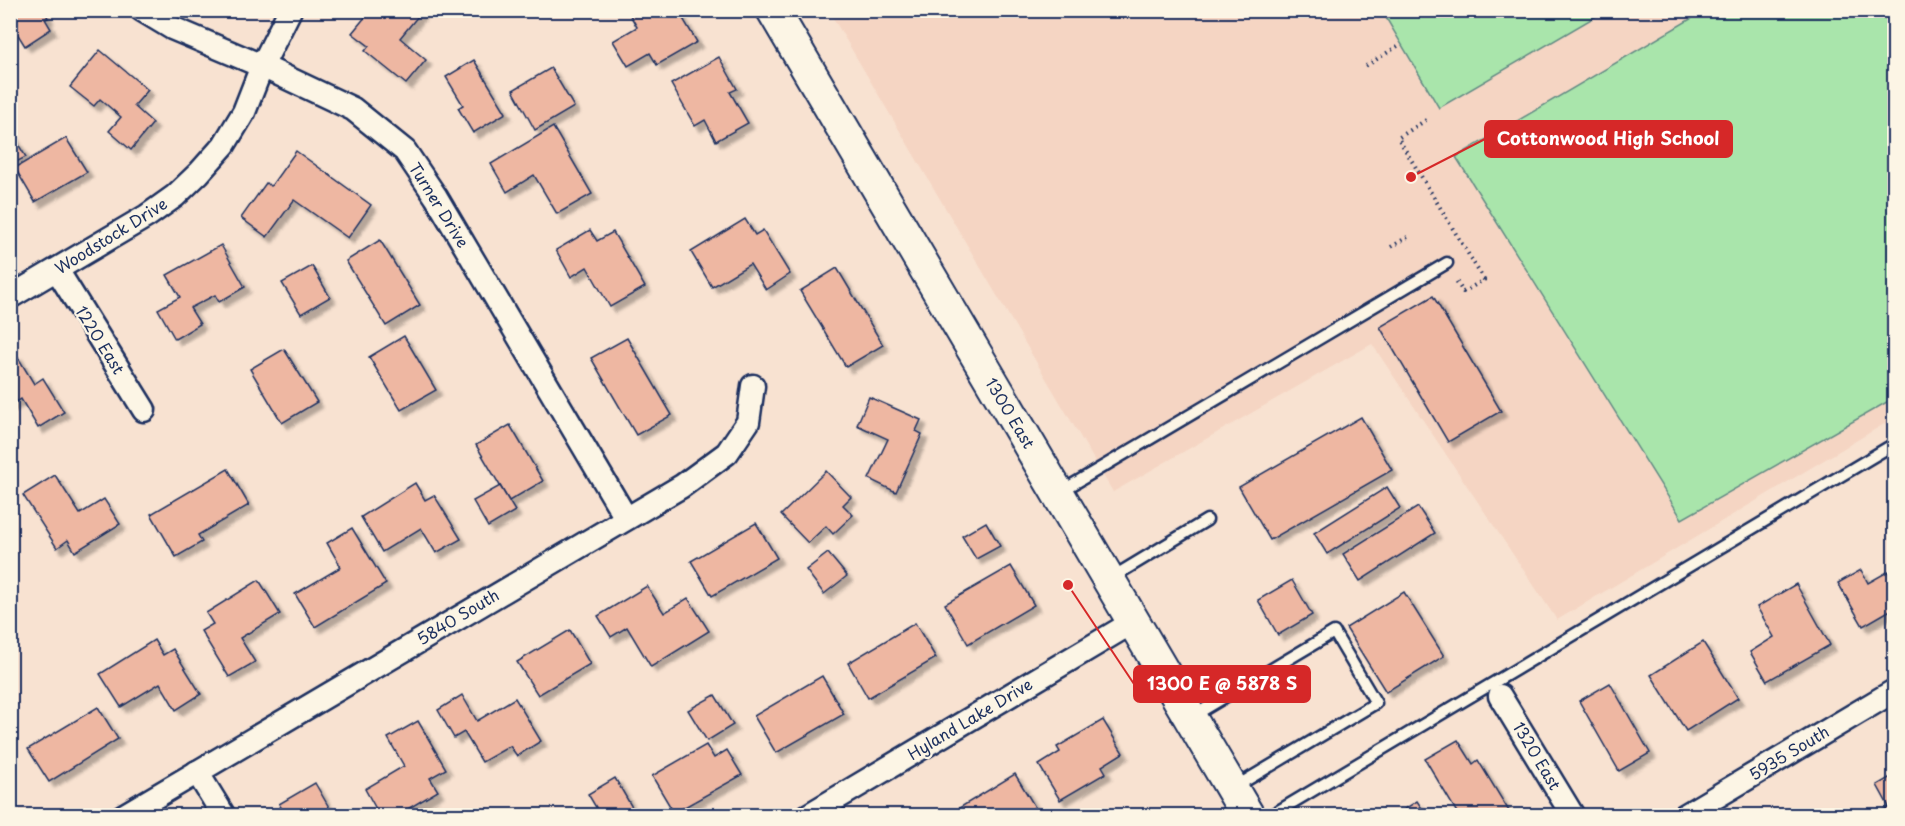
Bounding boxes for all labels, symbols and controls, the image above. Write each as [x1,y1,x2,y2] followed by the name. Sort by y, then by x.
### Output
[1485,121,1732,157] callout: Cottonwood High School
[1497,124,1719,151] text: Cottonwood High School
[404,157,476,252] street label: Turner Drive
[50,191,171,279] street label: Woodstock Drive
[70,301,131,378] street label: 1220 East
[980,372,1041,453] street label: 1300 East
[412,582,503,650] street label: 5840 South
[1134,666,1310,702] callout: 1300 E @ 5878 S
[1147,669,1297,696] text: 1300 E @ 5878 S
[902,671,1037,765] street label: Hyland Lake Drive
[1508,717,1568,794] street label: 1320 East
[1744,719,1833,786] street label: 5935 South

